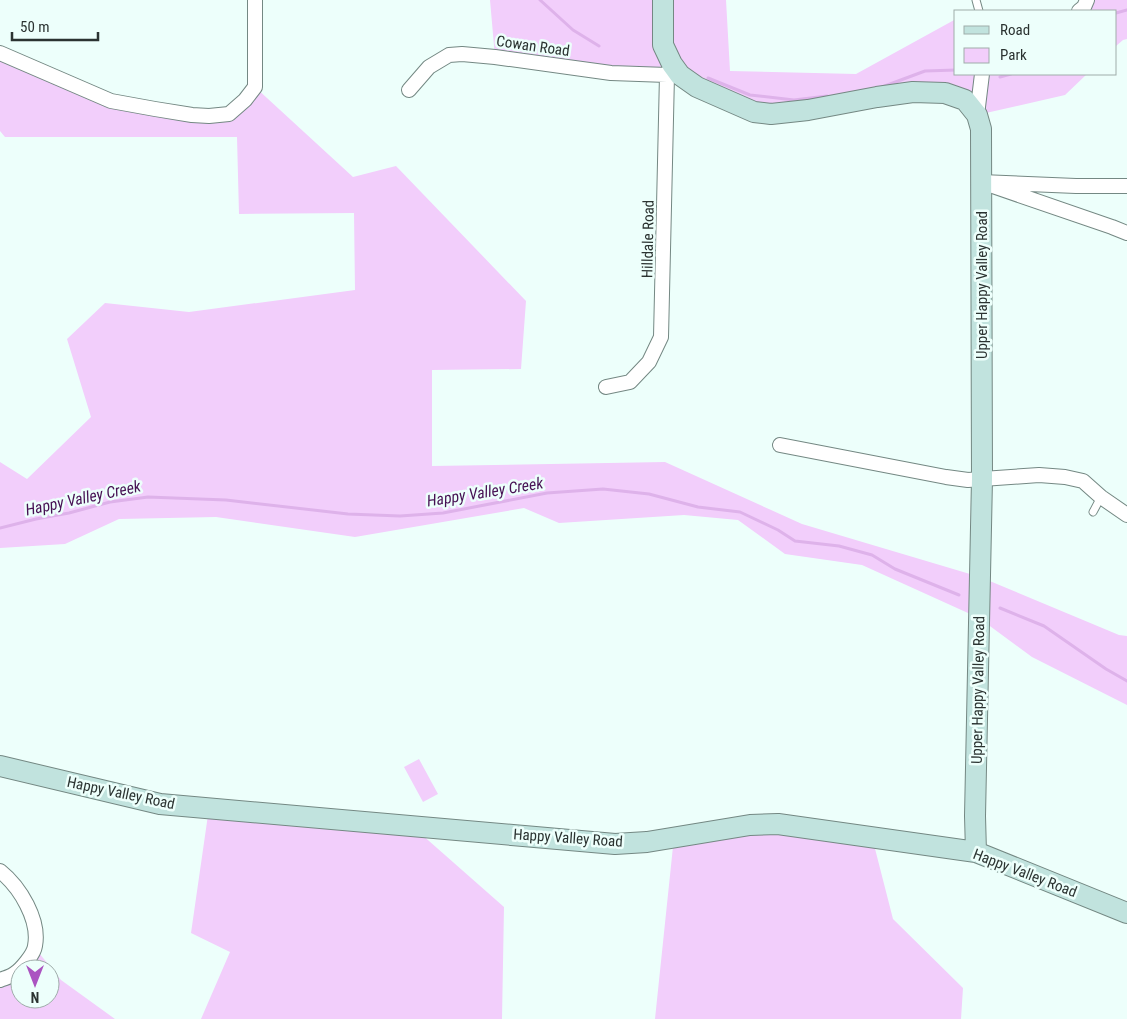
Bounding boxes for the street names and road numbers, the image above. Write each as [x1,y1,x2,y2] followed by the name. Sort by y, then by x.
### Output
[495,32,571,60] street label: Cowan Road
[638,200,658,278] street label: Hilldale Road
[973,211,991,359] street label: Upper Happy Valley Road
[968,616,988,764] street label: Upper Happy Valley Road
[65,773,177,813] street label: Happy Valley Road
[513,825,623,851] street label: Happy Valley Road
[971,845,1079,901] street label: Happy Valley Road

